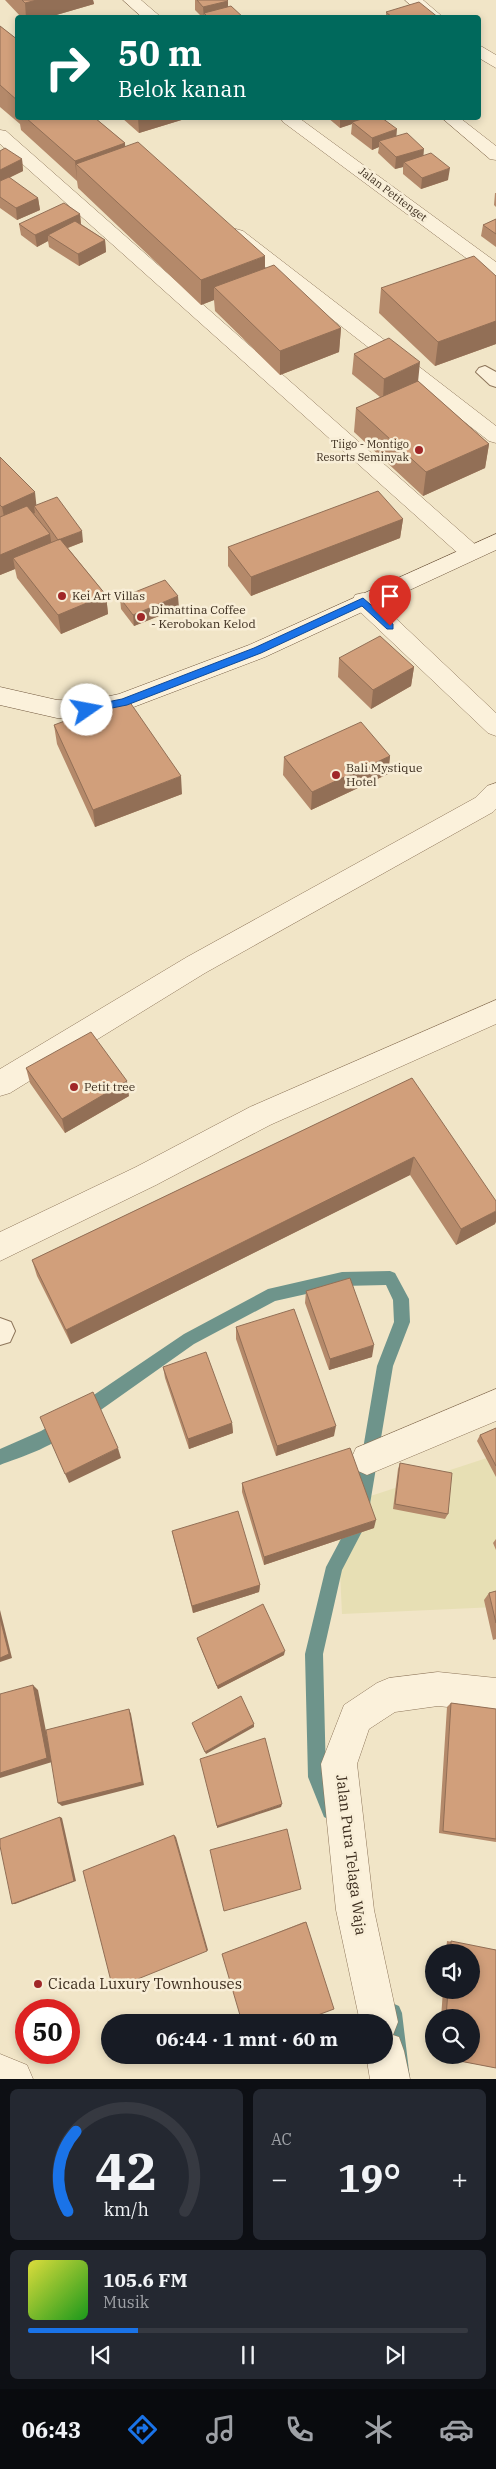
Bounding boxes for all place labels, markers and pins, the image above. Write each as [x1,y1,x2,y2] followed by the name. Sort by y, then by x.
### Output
[316,437,410,464] place label: Tiigo - Montigo Resorts Seminyak
[413,444,425,456] marker: Tiigo - Montigo Resorts Seminyak
[369,575,411,626] pin
[72,588,145,603] place label: Kei Art Villas
[56,590,68,602] marker: Kei Art Villas
[151,602,256,631] place label: Dimattina Coffee - Kerobokan Kelod
[135,611,147,623] marker: Dimattina Coffee - Kerobokan Kelod
[346,760,422,789] place label: Bali Mystique Hotel
[330,769,342,781] marker: Bali Mystique Hotel
[84,1079,135,1094] place label: Petit tree
[68,1081,80,1093] marker: Petit tree
[48,1974,242,1993] place label: Cicada Luxury Townhouses
[32,1978,44,1990] marker: Cicada Luxury Townhouses

